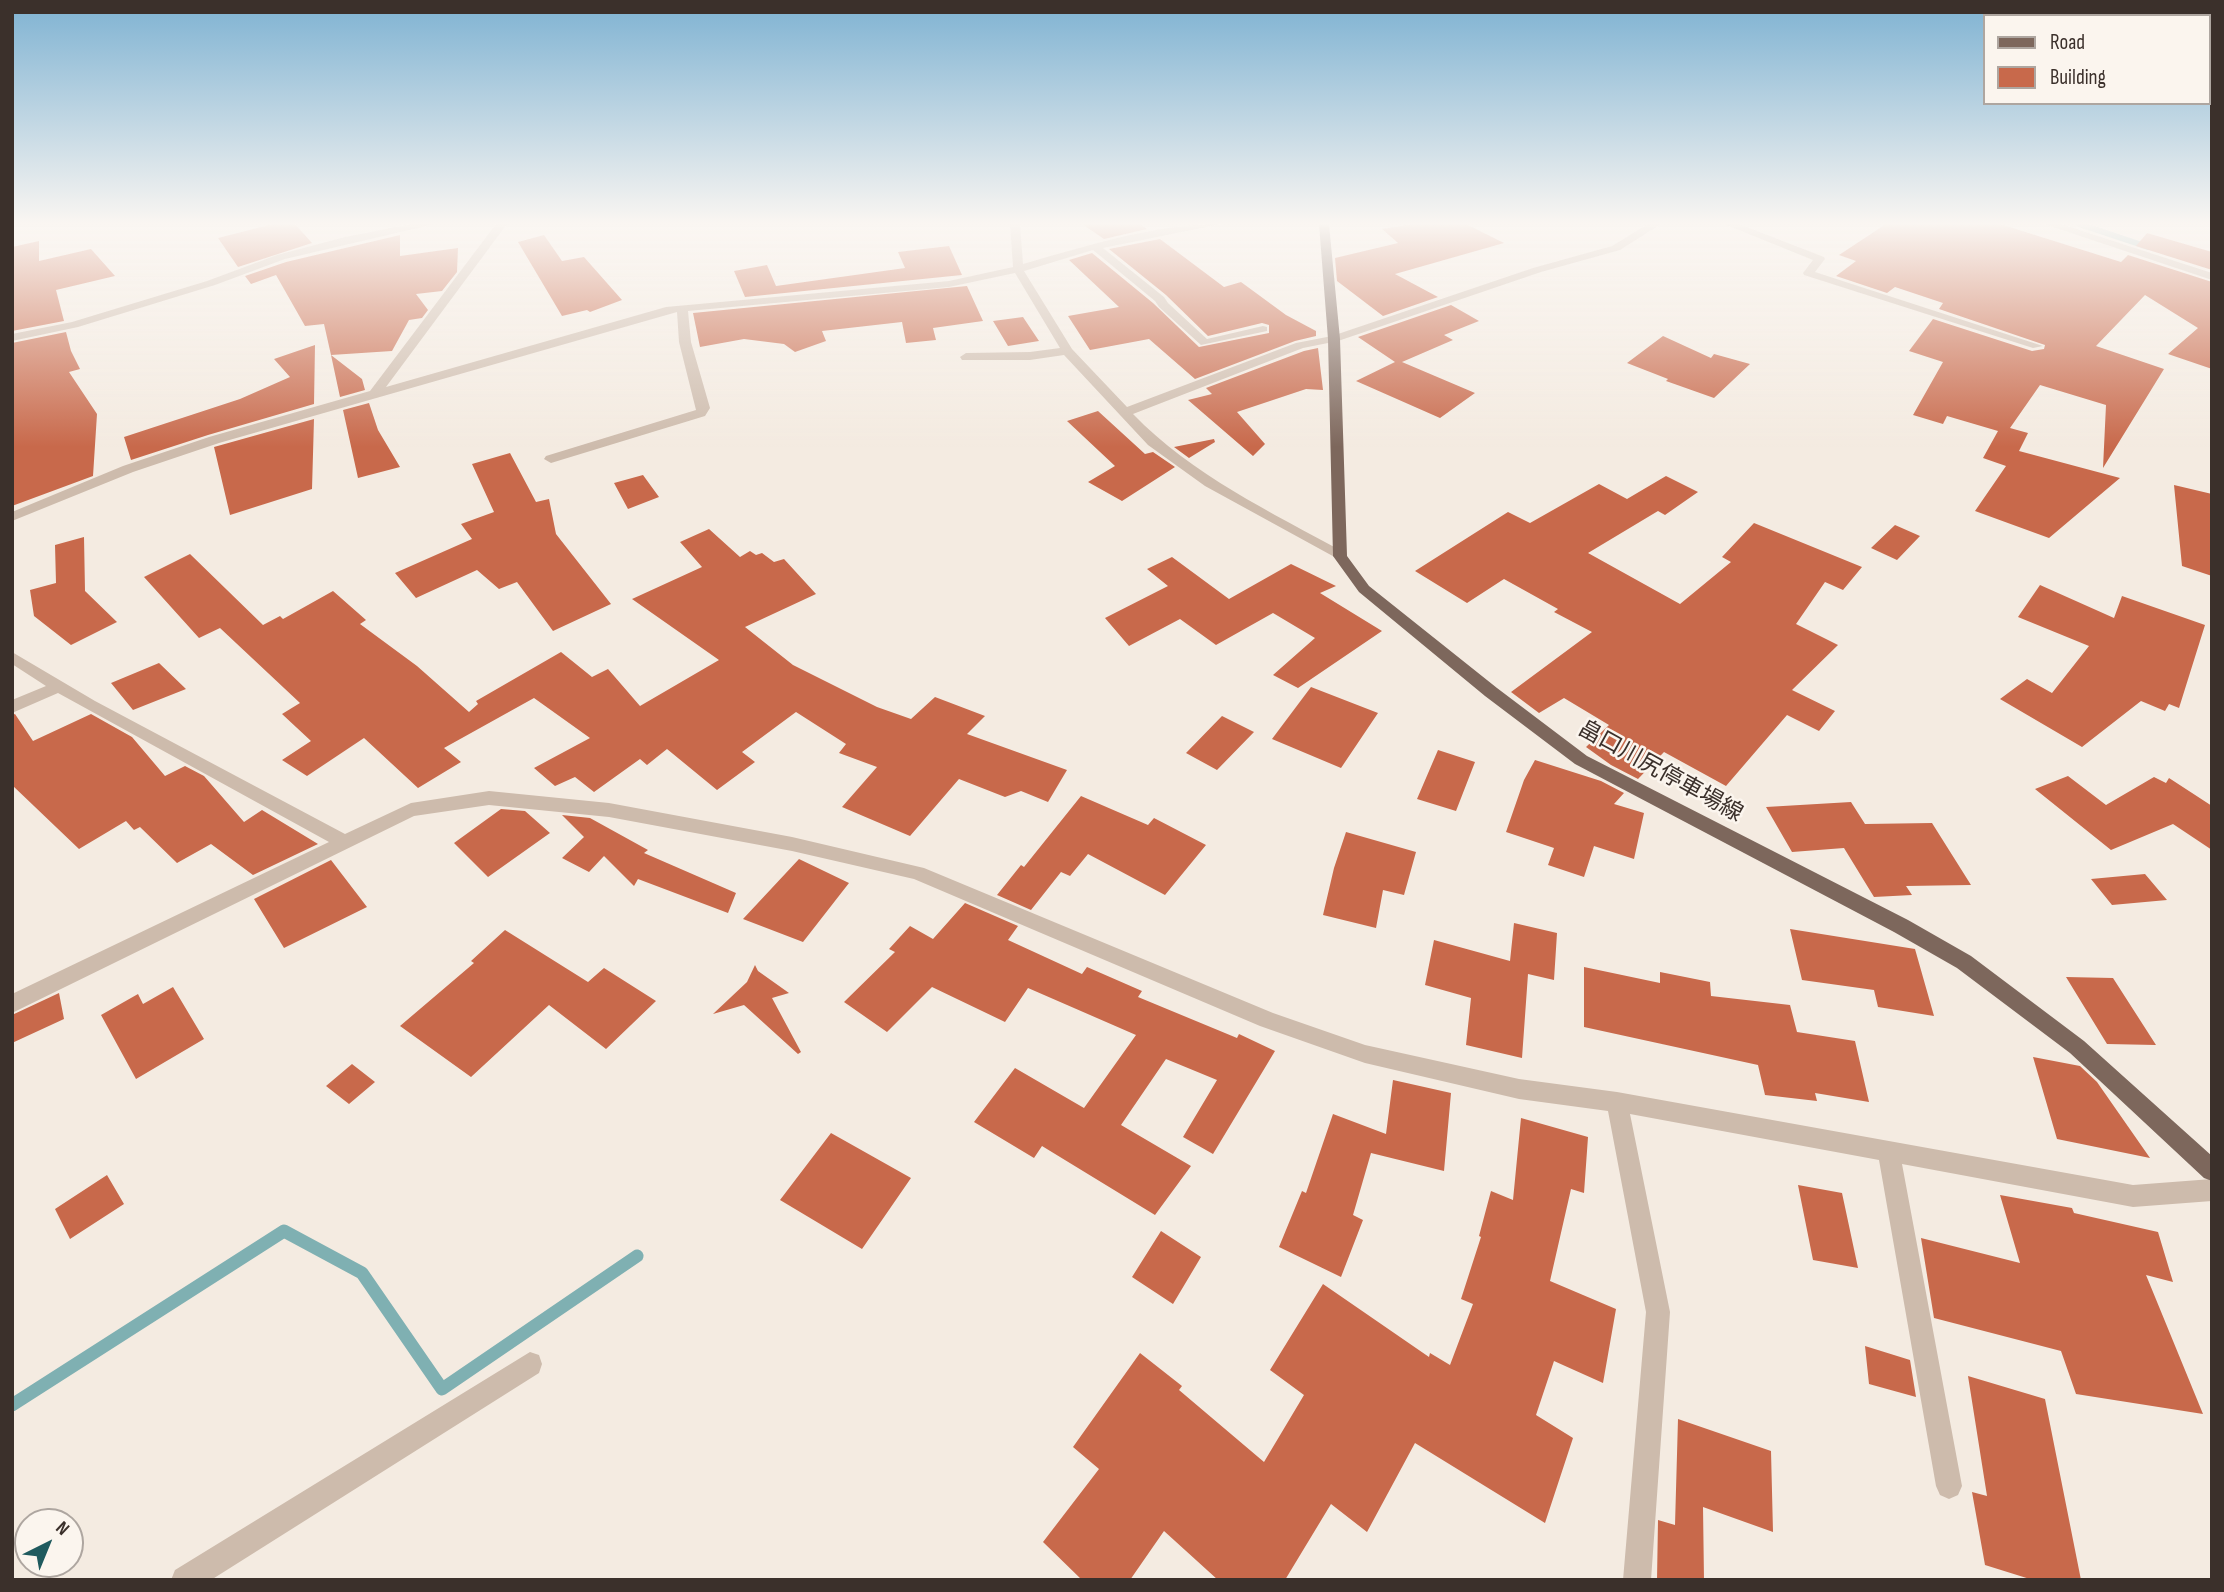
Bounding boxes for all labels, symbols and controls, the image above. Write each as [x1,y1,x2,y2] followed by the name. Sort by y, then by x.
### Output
[1982,14,2210,105] legend
[2050,30,2085,55] text: Road
[2050,65,2106,90] text: Building
[1573,715,1747,829] street label: 畠口川尻停車場線
[14,1508,84,1578] north arrow
[51,1517,74,1541] text: N

